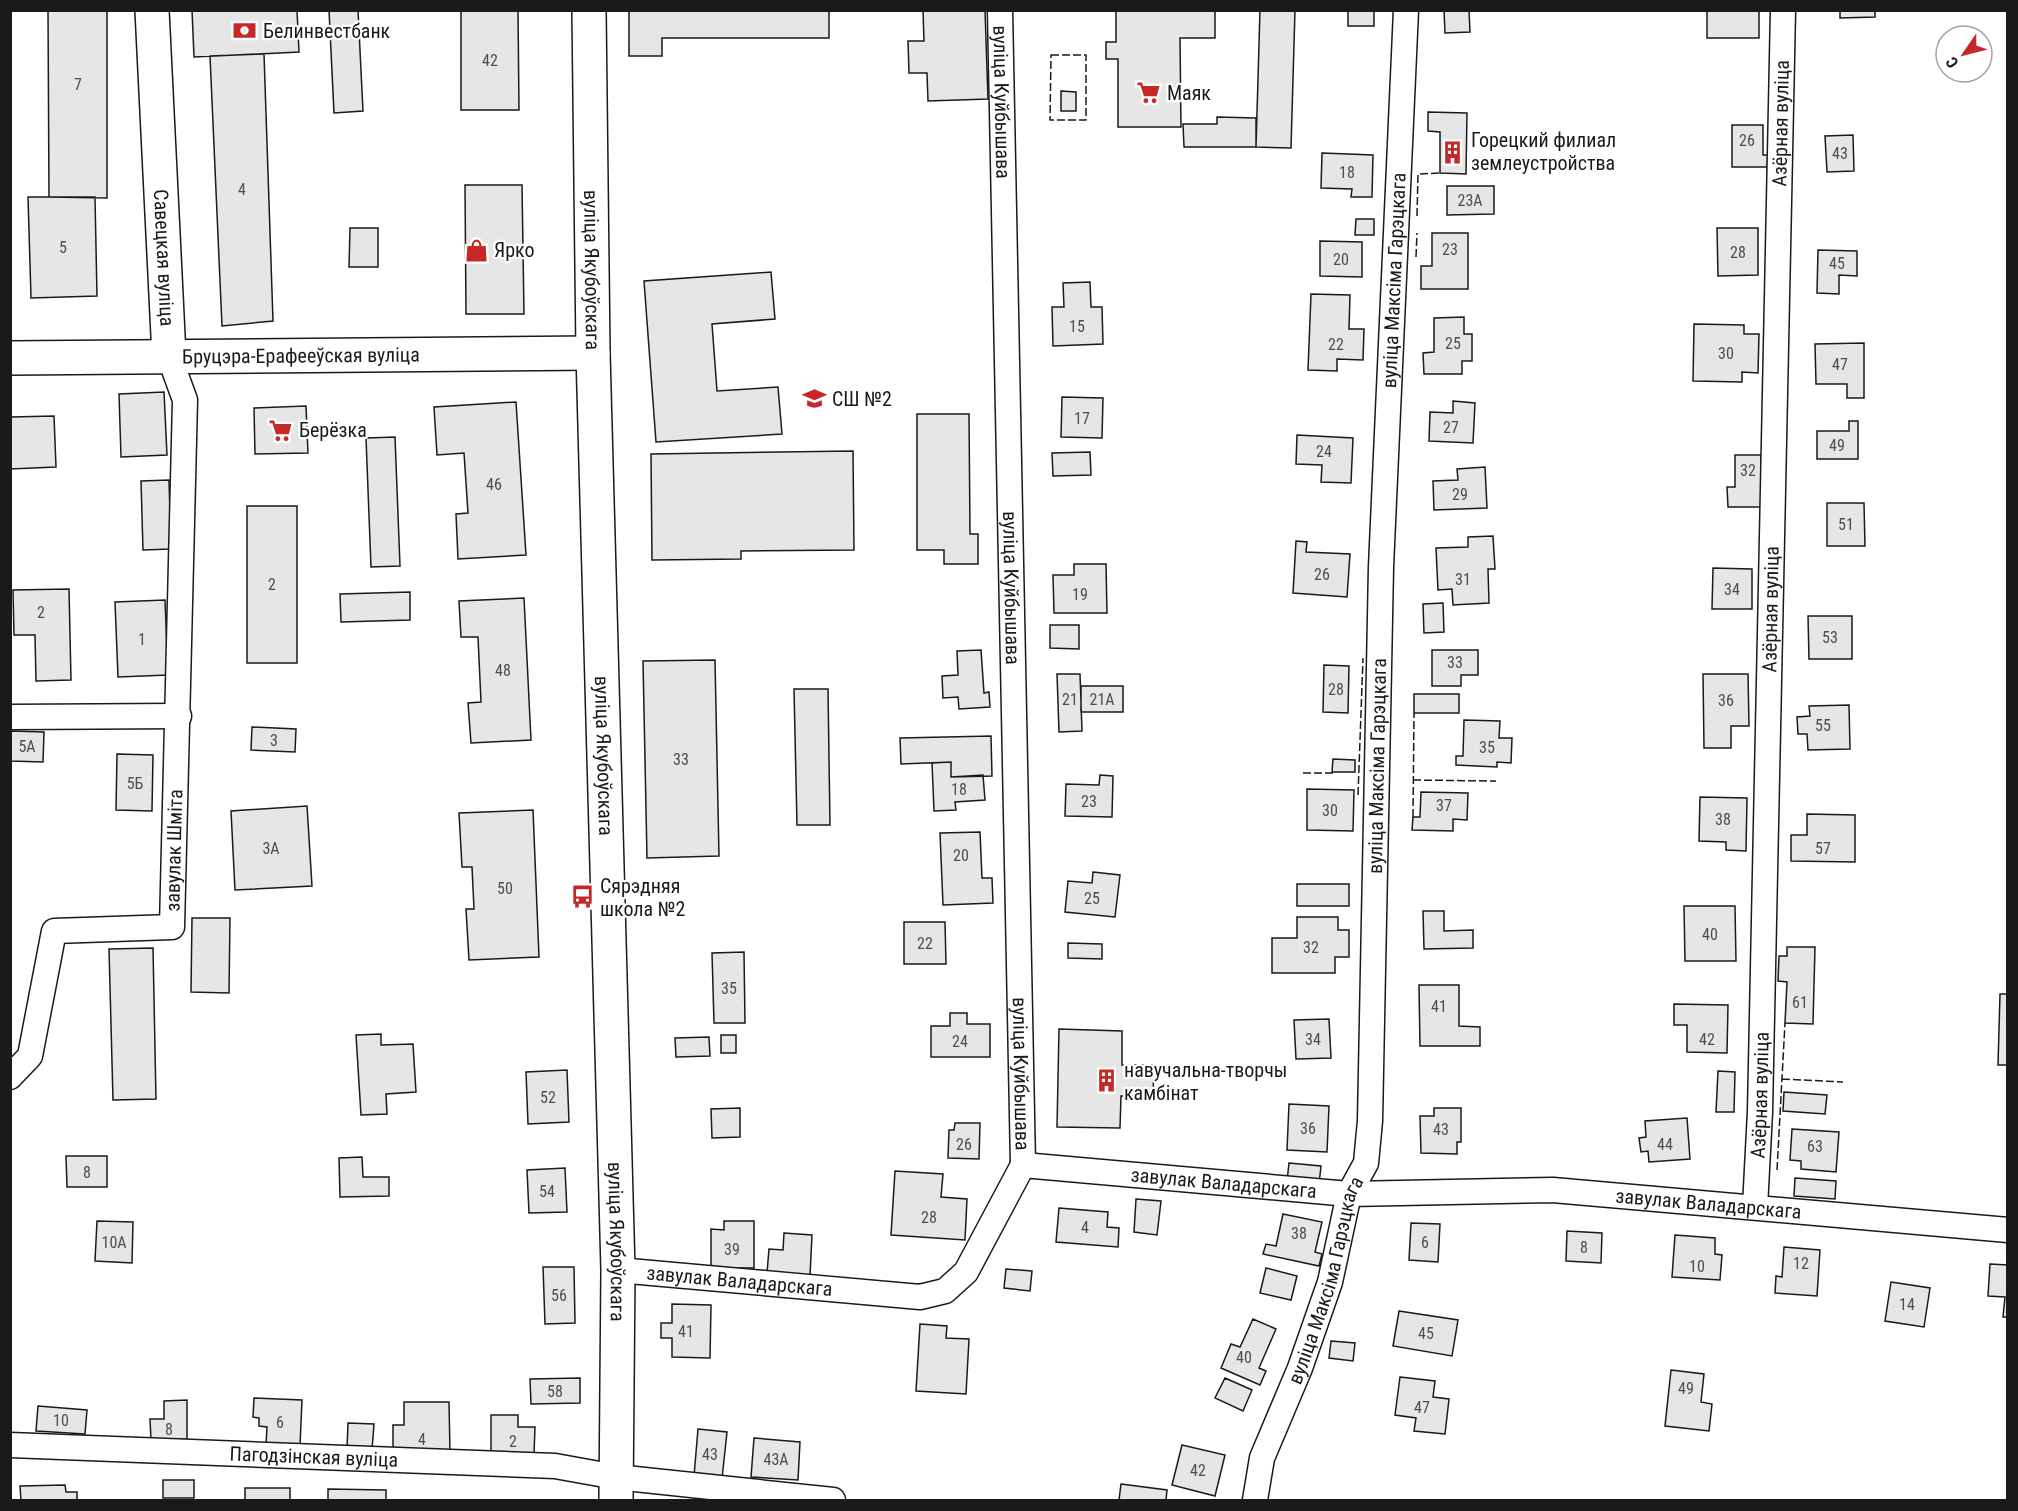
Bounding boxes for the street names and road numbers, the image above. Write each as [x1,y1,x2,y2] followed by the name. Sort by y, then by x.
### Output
[988,25,1015,179] street label: вуліца Куйбышава
[1767,60,1794,187] street label: Азёрная вуліца
[1377,172,1411,389] street label: вуліца Максіма Гарэцкага
[149,189,180,327] street label: Савецкая вуліца
[579,190,605,350] street label: вуліца Якубоўскага
[182,342,420,369] street label: Бруцэра-Ерафееўская вуліца
[998,511,1025,665] street label: вуліца Куйбышава
[1757,546,1784,673] street label: Азёрная вуліца
[1363,658,1391,874] street label: вуліца Максіма Гарэцкага
[590,676,618,836] street label: вуліца Якубоўскага
[160,789,187,912] street label: завулак Шміта
[1008,997,1035,1151] street label: вуліца Куйбышава
[1746,1032,1774,1159] street label: Азёрная вуліца
[603,1161,630,1322] street label: вуліца Якубоўскага
[1130,1163,1318,1203] street label: завулак Валадарскага
[1283,1172,1368,1388] street label: вуліца Максіма Гарэцкага
[1615,1184,1803,1224] street label: завулак Валадарскага
[646,1261,833,1301] street label: завулак Валадарскага
[229,1441,398,1472] street label: Пагодзінская вуліца

